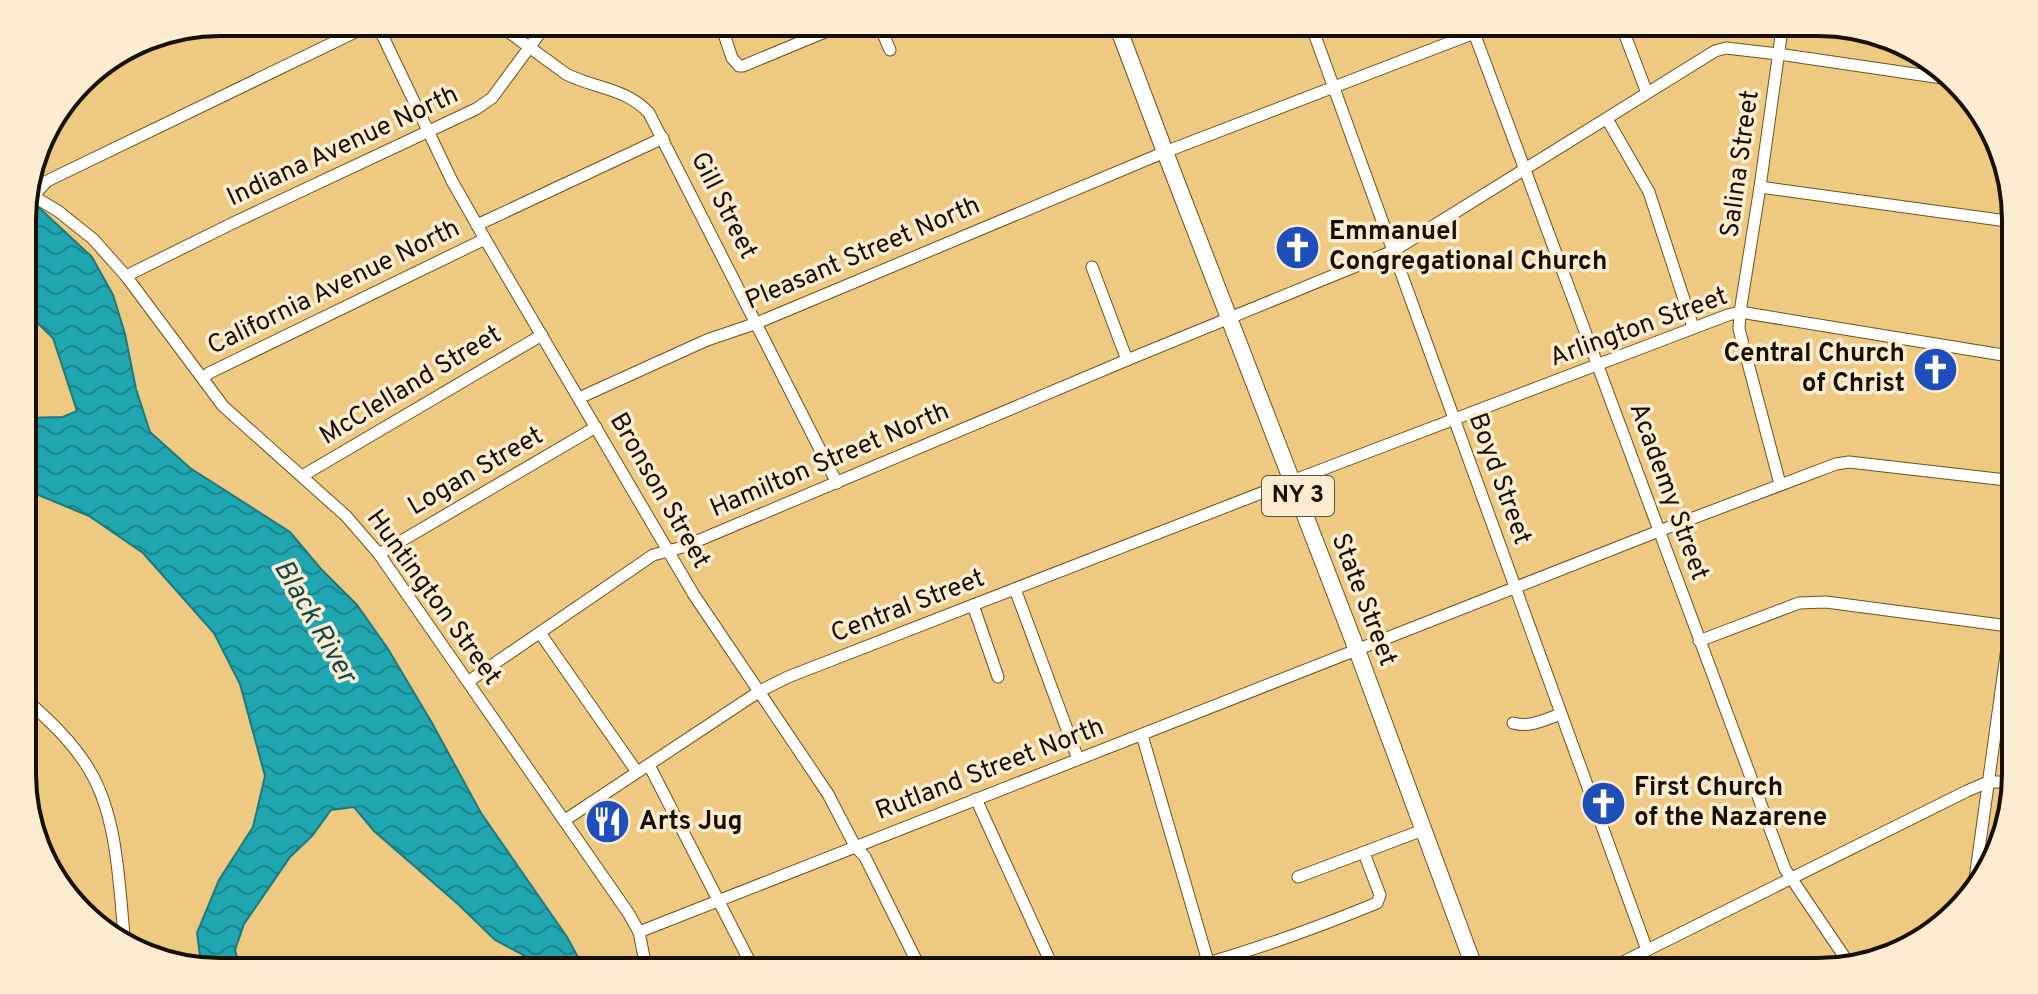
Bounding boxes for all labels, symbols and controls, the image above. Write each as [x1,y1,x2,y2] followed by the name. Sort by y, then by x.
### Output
[222,79,464,215] street label: Indiana Avenue North
[1714,88,1768,240] street label: Salina Street
[682,147,764,265] street label: Gill Street
[741,190,985,318] street label: Pleasant Street North
[202,213,466,363] street label: California Avenue North
[1329,216,1607,279] place label: Emmanuel Congregational Church
[1274,223,1322,271] church icon: Emmanuel Congregational Church
[1545,281,1733,375] street label: Arlington Street
[314,319,508,453] street label: McClelland Street
[1724,338,1905,401] place label: Central Church of Christ
[1912,345,1960,393] church icon: Central Church of Christ
[705,396,955,526] street label: Hamilton Street North
[1621,399,1715,585] street label: Academy Street
[601,407,717,575] street label: Bronson Street
[1460,409,1538,549] street label: Boyd Street
[403,420,549,524] street label: Logan Street
[1262,476,1334,516] road number: NY 3
[358,504,508,692] street label: Huntington Street
[1323,529,1403,671] street label: State Street
[264,554,365,692] water label: Black River
[826,563,990,651] street label: Central Street
[871,711,1109,829] street label: Rutland Street North
[1634,772,1827,835] place label: First Church of the Nazarene
[1579,779,1627,827] church icon: First Church of the Nazarene
[584,798,632,846] restaurant icon: Arts Jug
[639,806,743,839] place label: Arts Jug

